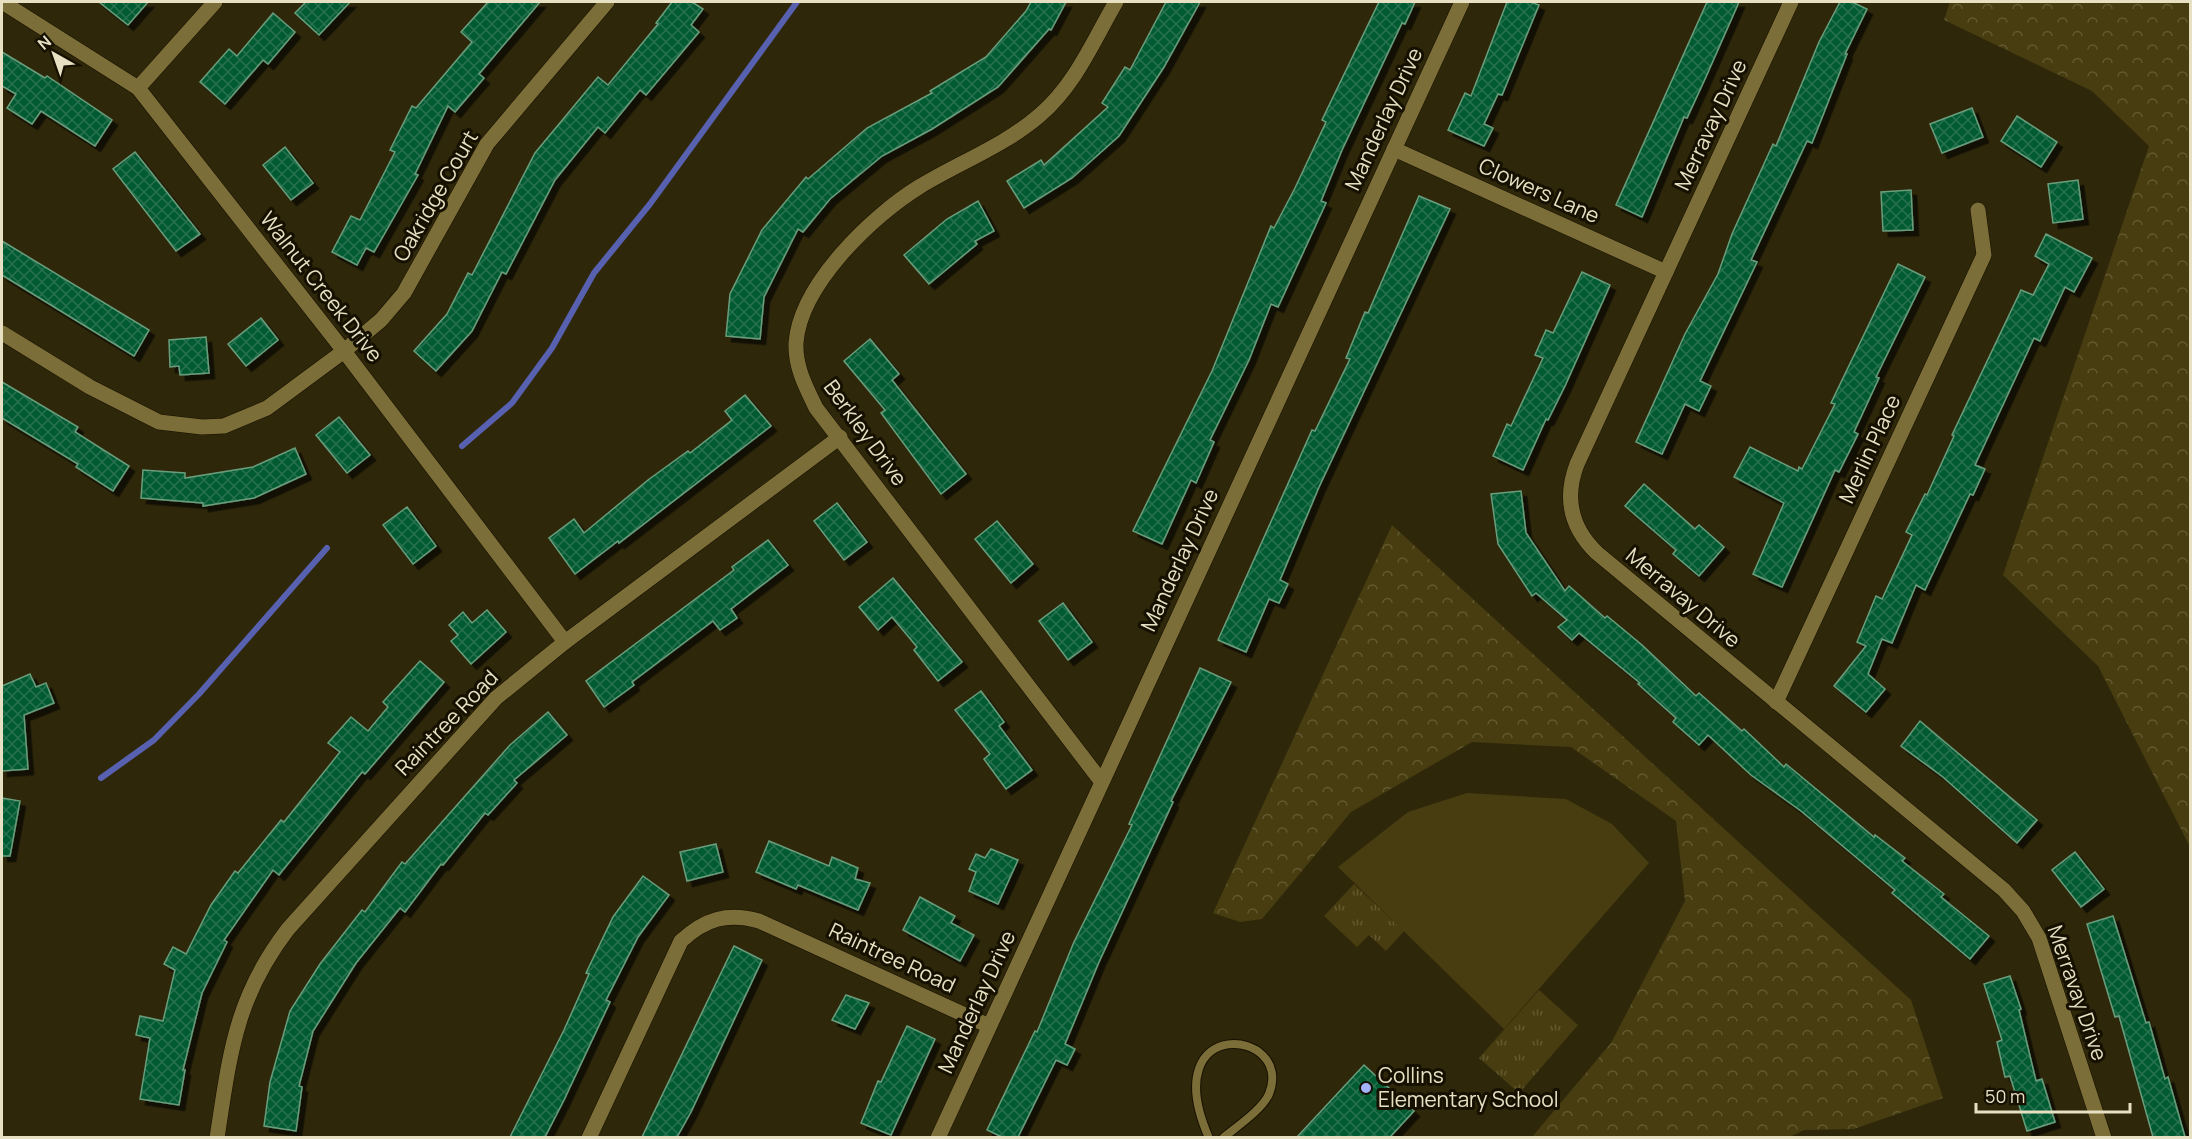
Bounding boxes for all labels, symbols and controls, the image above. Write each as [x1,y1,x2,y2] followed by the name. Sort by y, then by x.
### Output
[24,24,84,84] north arrow
[33,30,56,55] text: N
[1338,43,1428,194] street label: Manderlay Drive
[1668,55,1753,195] street label: Merravay Drive
[386,125,484,266] street label: Oakridge Court
[1475,151,1604,229] street label: Clowers Lane
[254,205,389,367] street label: Walnut Creek Drive
[818,374,914,491] street label: Berkley Drive
[1832,390,1906,507] street label: Merlin Place
[1134,484,1224,635] street label: Manderlay Drive
[1621,541,1747,653] street label: Merravay Drive
[389,663,504,781] street label: Raintree Road
[825,916,960,999] street label: Raintree Road
[2042,921,2114,1064] street label: Merravay Drive
[931,926,1021,1077] street label: Manderlay Drive
[1378,1061,1559,1113] place label: Collins Elementary School
[1976,1076,2130,1114] scale bar
[1359,1081,1373,1095] marker: Collins Elementary School
[1985,1084,2025,1108] text: 50 m

